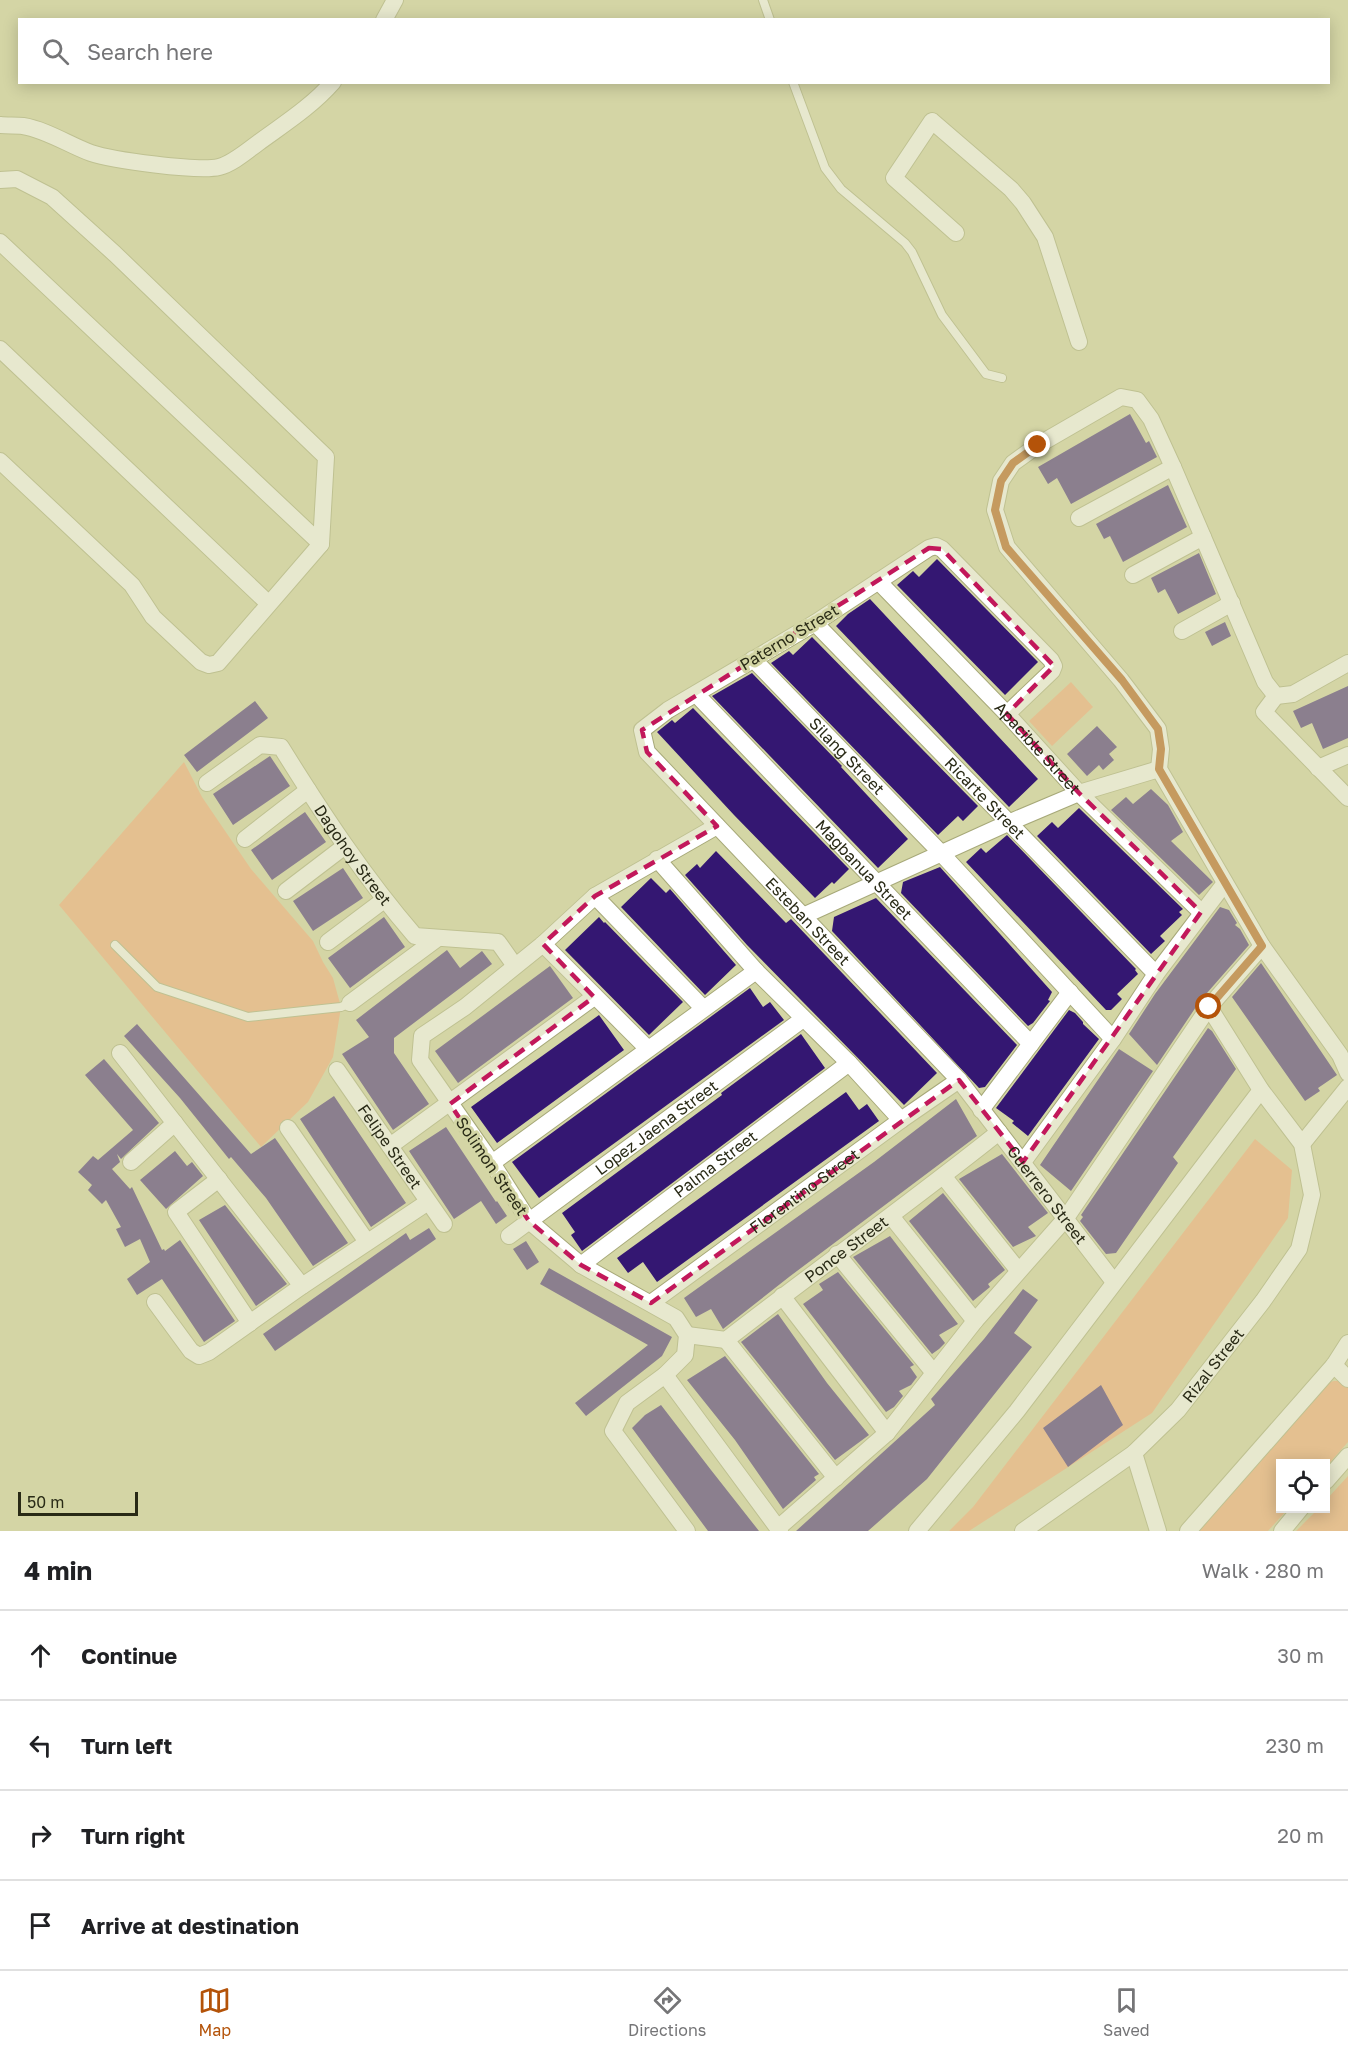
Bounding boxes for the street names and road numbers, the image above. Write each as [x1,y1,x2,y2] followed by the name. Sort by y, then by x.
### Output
[736,600,842,674] street label: Paterno Street
[991,697,1085,798] street label: Apacible Street
[805,713,889,799] street label: Silang Street
[941,753,1029,843] street label: Ricarte Street
[310,801,396,909] street label: Dagohoy Street
[811,815,917,924] street label: Magbanua Street
[761,873,854,969] street label: Esteban Street
[591,1076,721,1179] street label: Lopez Jaena Street
[354,1100,426,1193] street label: Felipe Street
[452,1113,532,1219] street label: Solimon Street
[670,1126,761,1202] street label: Palma Street
[1003,1142,1091,1248] street label: Guerrero Street
[746,1144,863,1237] street label: Florentino Street
[800,1211,892,1287] street label: Ponce Street
[1178,1324,1248,1406] street label: Rizal Street

